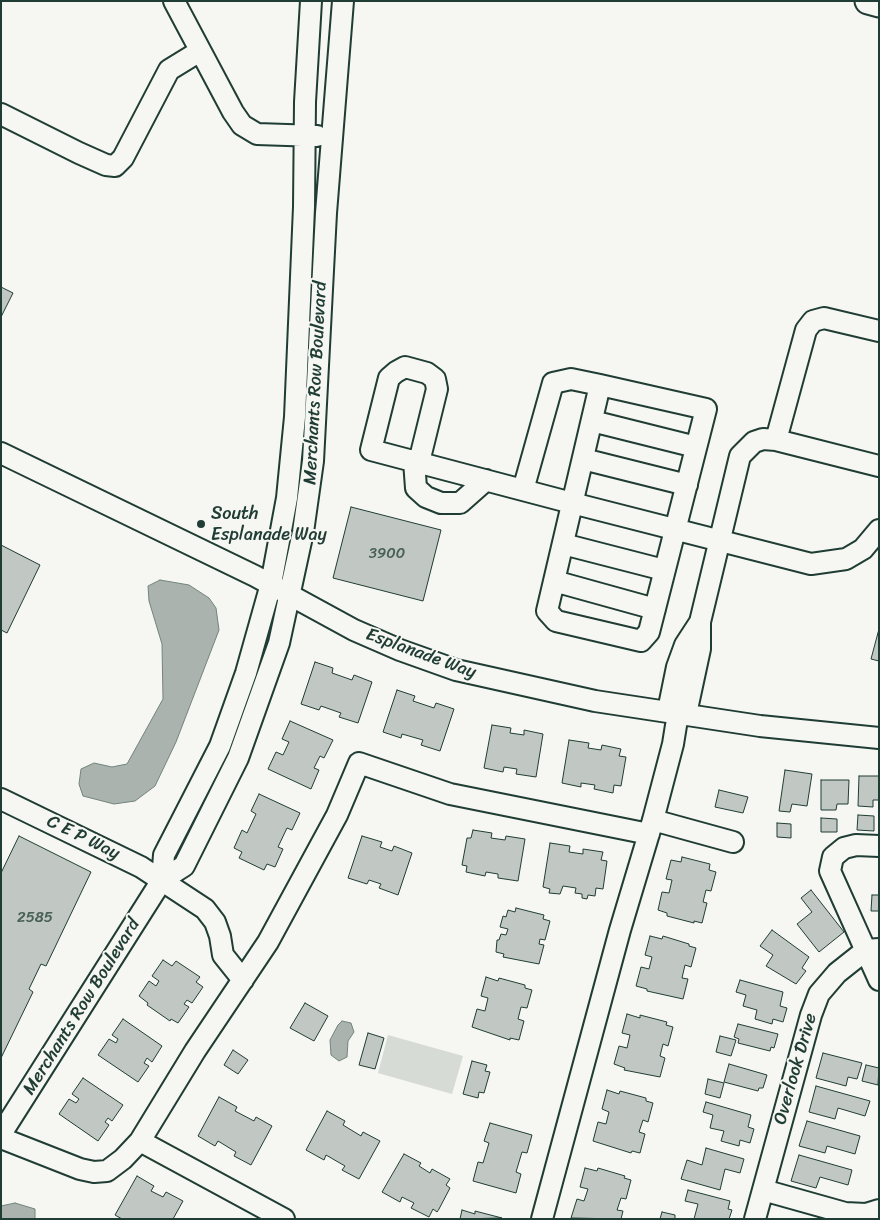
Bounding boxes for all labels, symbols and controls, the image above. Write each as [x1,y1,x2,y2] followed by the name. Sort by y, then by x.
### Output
[300,281,332,485] street label: Merchants Row Boulevard
[211,503,327,546] place label: South Esplanade Way
[195,518,207,530] marker: South Esplanade Way
[369,545,405,563] house number: 3900
[363,624,479,684] street label: Esplanade Way
[43,811,123,865] street label: C E P Way
[17,909,53,927] house number: 2585
[19,915,145,1099] street label: Merchants Row Boulevard
[770,1011,822,1127] street label: Overlook Drive

